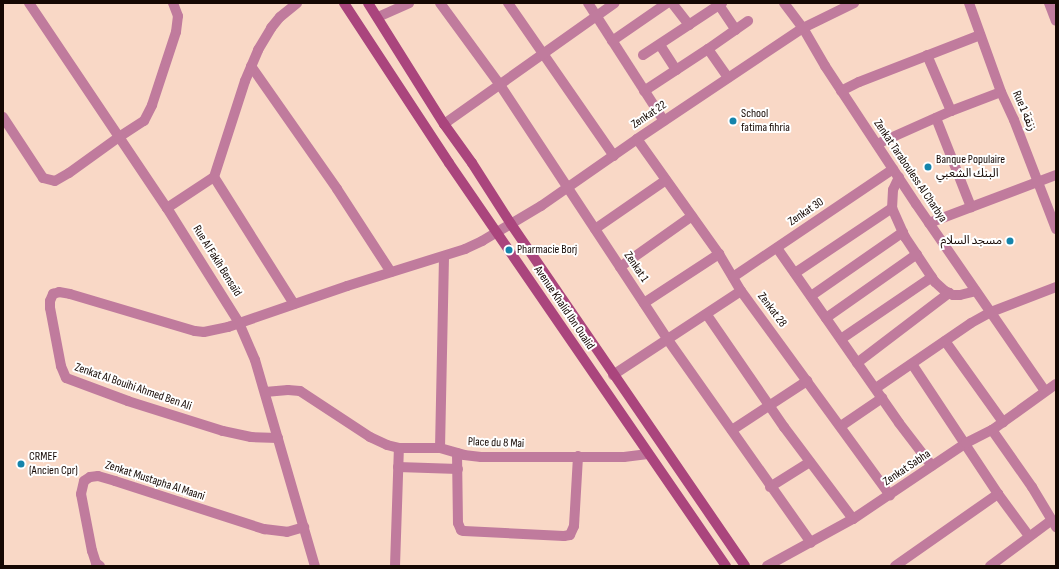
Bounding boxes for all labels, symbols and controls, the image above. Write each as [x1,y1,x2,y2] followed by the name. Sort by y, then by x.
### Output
[1009,89,1039,133] street label: Rue 1 زنقة
[629,98,669,132] street label: Zenkat 22
[741,107,790,135] place label: School fatima fihria
[728,116,738,126] marker: School fatima fihria
[870,117,950,225] street label: Zenkat Tarabouless Al Charbya
[936,153,1005,181] place label: Banque Populaire البنك الشعبي
[923,162,933,172] marker: Banque Populaire البنك الشعبي
[785,195,827,229] street label: Zenkat 30
[189,223,245,299] street label: Rue Al Fakih Bensaïd
[940,234,1002,248] place label: مسجد السلام
[1005,236,1015,246] marker: مسجد السلام
[517,243,577,257] place label: Pharmacie Borj
[504,245,514,255] marker: Pharmacie Borj
[621,249,651,285] street label: Zenkat 1
[531,263,597,353] street label: Avenue Khalid Ibn Oualid
[754,290,790,330] street label: Zenkat 28
[73,360,193,414] street label: Zenkat Al Bouihi Ahmed Ben Ali
[468,435,524,451] street label: Place du 8 Mai
[881,447,933,489] street label: Zenkat Sabha
[29,450,78,478] place label: CRMEF (Ancien Cpr)
[103,458,207,504] street label: Zenkat Mustapha Al Maani
[16,459,26,469] marker: CRMEF (Ancien Cpr)

